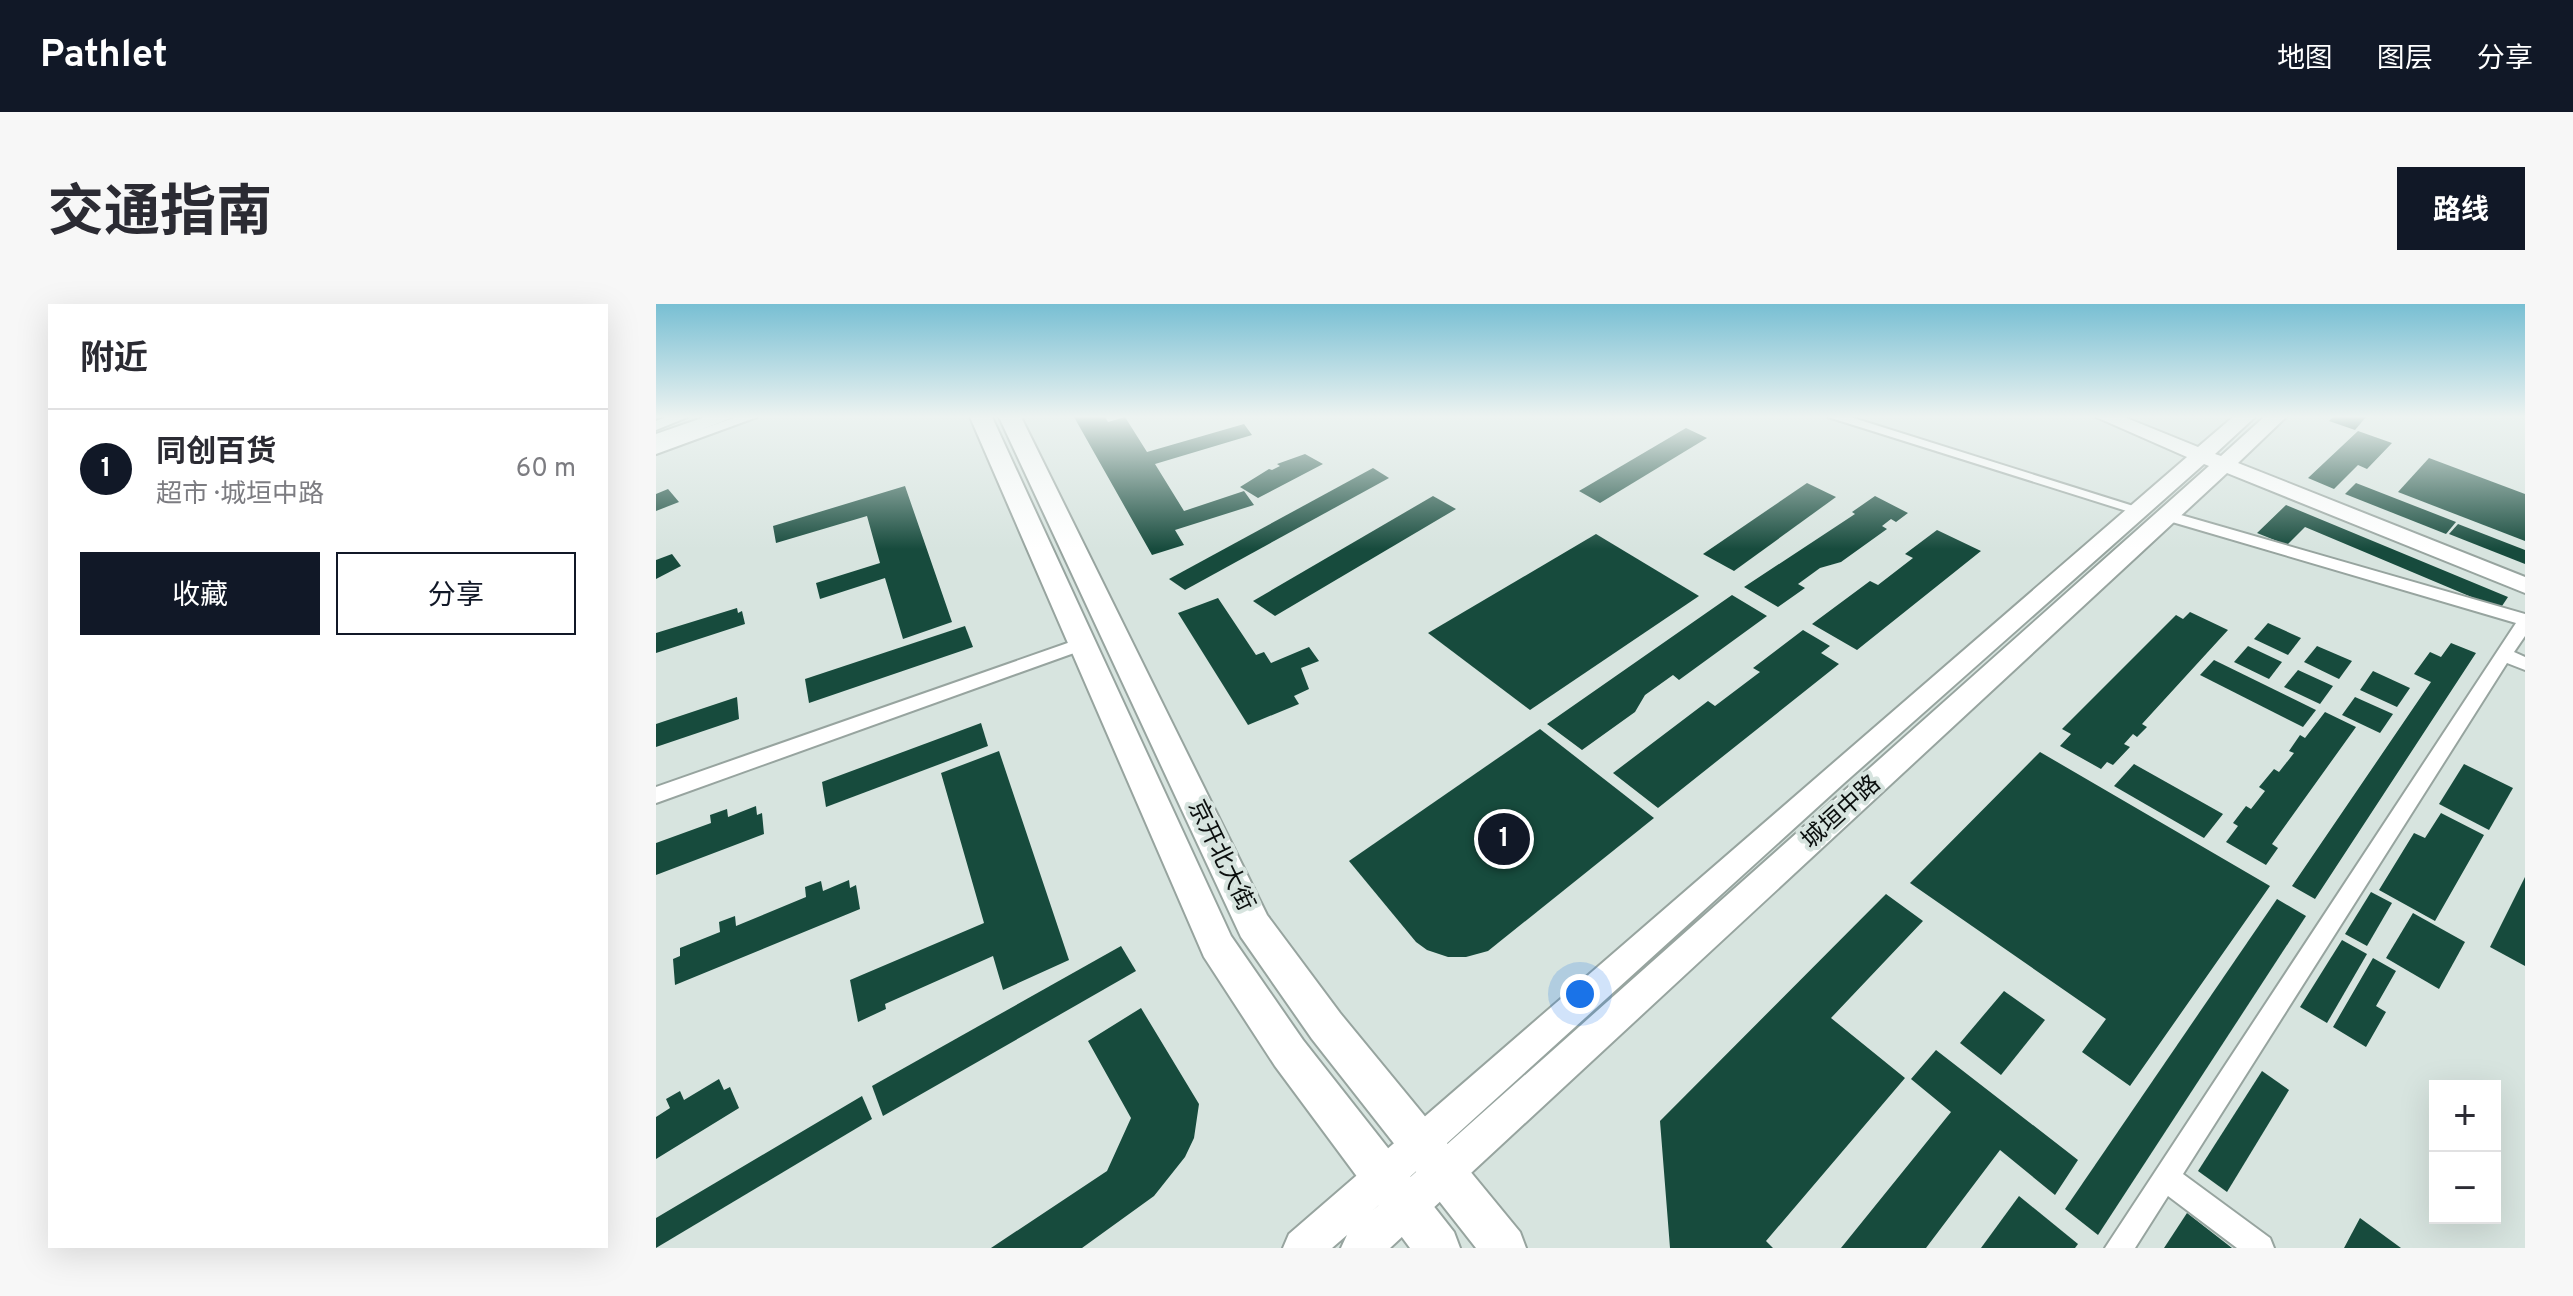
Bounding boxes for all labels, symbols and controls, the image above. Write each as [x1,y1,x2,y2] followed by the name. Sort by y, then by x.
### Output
[40,32,168,81] text: Pathlet
[2277,42,2333,78] text: 地图
[2377,42,2433,78] text: 图层
[2477,42,2533,78] text: 分享
[2397,167,2525,250] button: 路线
[48,181,272,251] text: 交通指南
[80,339,148,382] text: 附近
[156,435,276,472] text: 同创百货
[101,453,111,486] text: 1
[516,453,576,486] text: 60 m
[156,479,324,512] text: 超市 · 城垣中路
[80,552,320,635] button: 收藏
[336,552,576,635] button: 分享
[1796,770,1888,856] street label: 城垣中路
[1180,795,1260,917] street label: 京开北大街
[1478,809,1530,869] pin: 1
[1560,974,1600,1014] your location
[2429,1080,2501,1224] map controls
[2429,1080,2501,1152] button: +
[2429,1152,2501,1224] button: −

